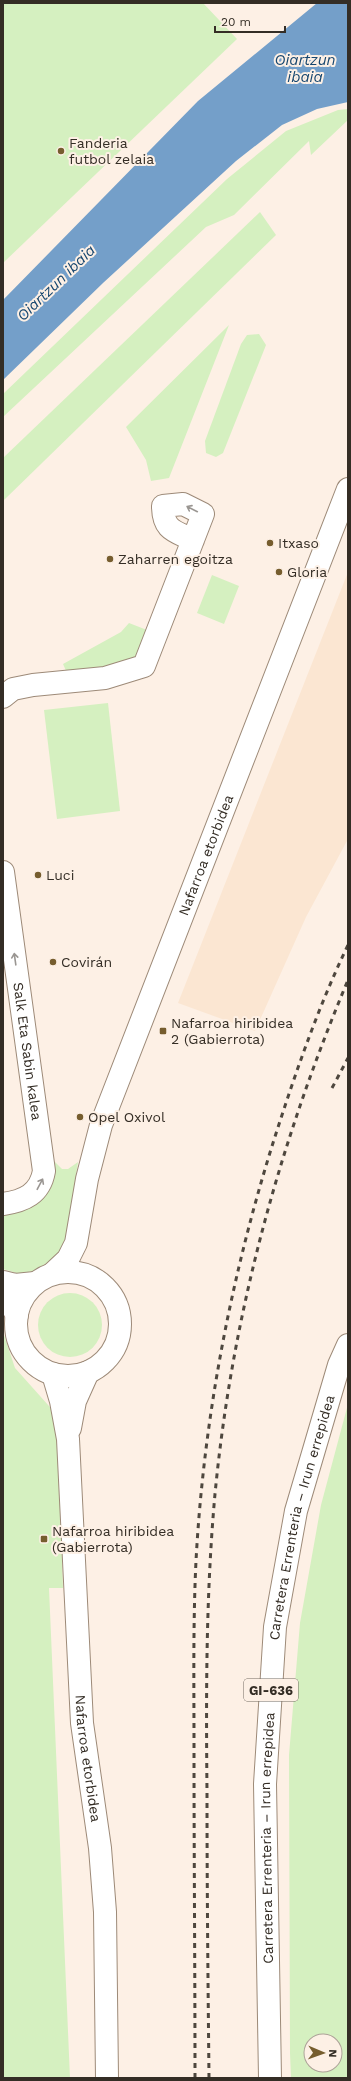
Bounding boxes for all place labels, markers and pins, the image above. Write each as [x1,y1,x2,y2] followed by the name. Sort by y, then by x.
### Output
[69,135,154,167] place label: Fanderia futbol zelaia
[56,146,66,156] marker: Fanderia futbol zelaia
[278,535,319,551] place label: Itxaso
[265,538,275,548] marker: Itxaso
[118,551,233,567] place label: Zaharren egoitza
[105,554,115,564] marker: Zaharren egoitza
[287,564,327,580] place label: Gloria
[274,567,284,577] marker: Gloria
[46,867,74,883] place label: Luci
[33,870,43,880] marker: Luci
[61,954,112,970] place label: Covirán
[48,957,58,967] marker: Covirán
[171,1015,293,1047] place label: Nafarroa hiribidea 2 (Gabierrota)
[158,1026,168,1036] marker: Nafarroa hiribidea 2 (Gabierrota)
[88,1109,166,1125] place label: Opel Oxivol
[75,1112,85,1122] marker: Opel Oxivol
[52,1523,174,1555] place label: Nafarroa hiribidea (Gabierrota)
[39,1534,49,1544] marker: Nafarroa hiribidea (Gabierrota)

